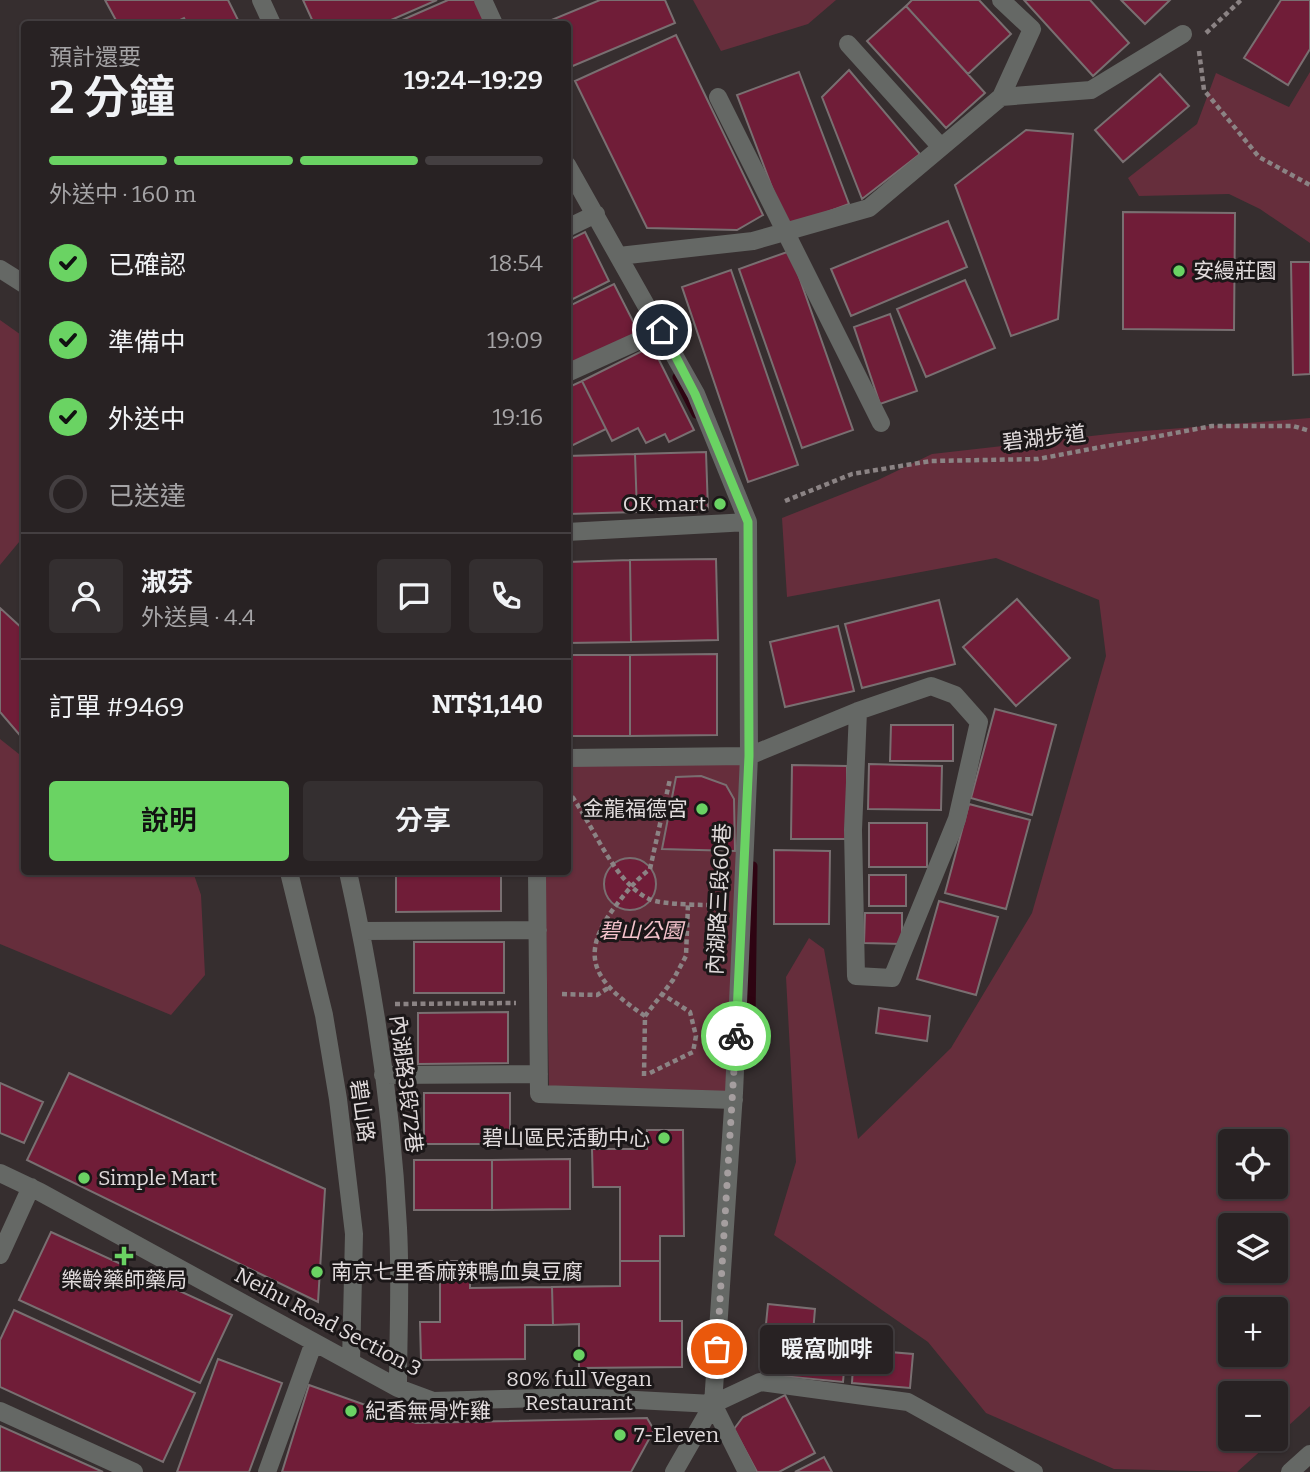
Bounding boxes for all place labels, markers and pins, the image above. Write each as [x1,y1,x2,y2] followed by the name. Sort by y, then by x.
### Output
[1193,258,1277,284] place label: 安縵莊園
[1171,263,1187,279] marker: 安縵莊園
[632,300,692,360] pin
[623,491,706,517] place label: OK mart
[712,496,728,512] marker: OK mart
[583,796,688,822] place label: 金龍福德宮
[694,801,710,817] marker: 金龍福德宮
[482,1125,650,1151] place label: 碧山區民活動中心
[656,1130,672,1146] marker: 碧山區民活動中心
[98,1165,218,1191] place label: Simple Mart
[76,1170,92,1186] marker: Simple Mart
[116,1248,132,1264] marker: 樂齡藥師藥局
[331,1259,583,1285] place label: 南京七里香麻辣鴨血臭豆腐
[309,1264,325,1280] marker: 南京七里香麻辣鴨血臭豆腐
[61,1267,187,1293] place label: 樂齡藥師藥局
[687,1319,747,1379] pin
[759,1324,892,1374] callout: 暖窩咖啡
[571,1347,587,1363] marker: 80% full Vegan Restaurant
[506,1366,652,1416] place label: 80% full Vegan Restaurant
[365,1398,491,1424] place label: 紀香無骨炸雞
[343,1403,359,1419] marker: 紀香無骨炸雞
[634,1422,719,1448] place label: 7-Eleven
[612,1427,628,1443] marker: 7-Eleven

